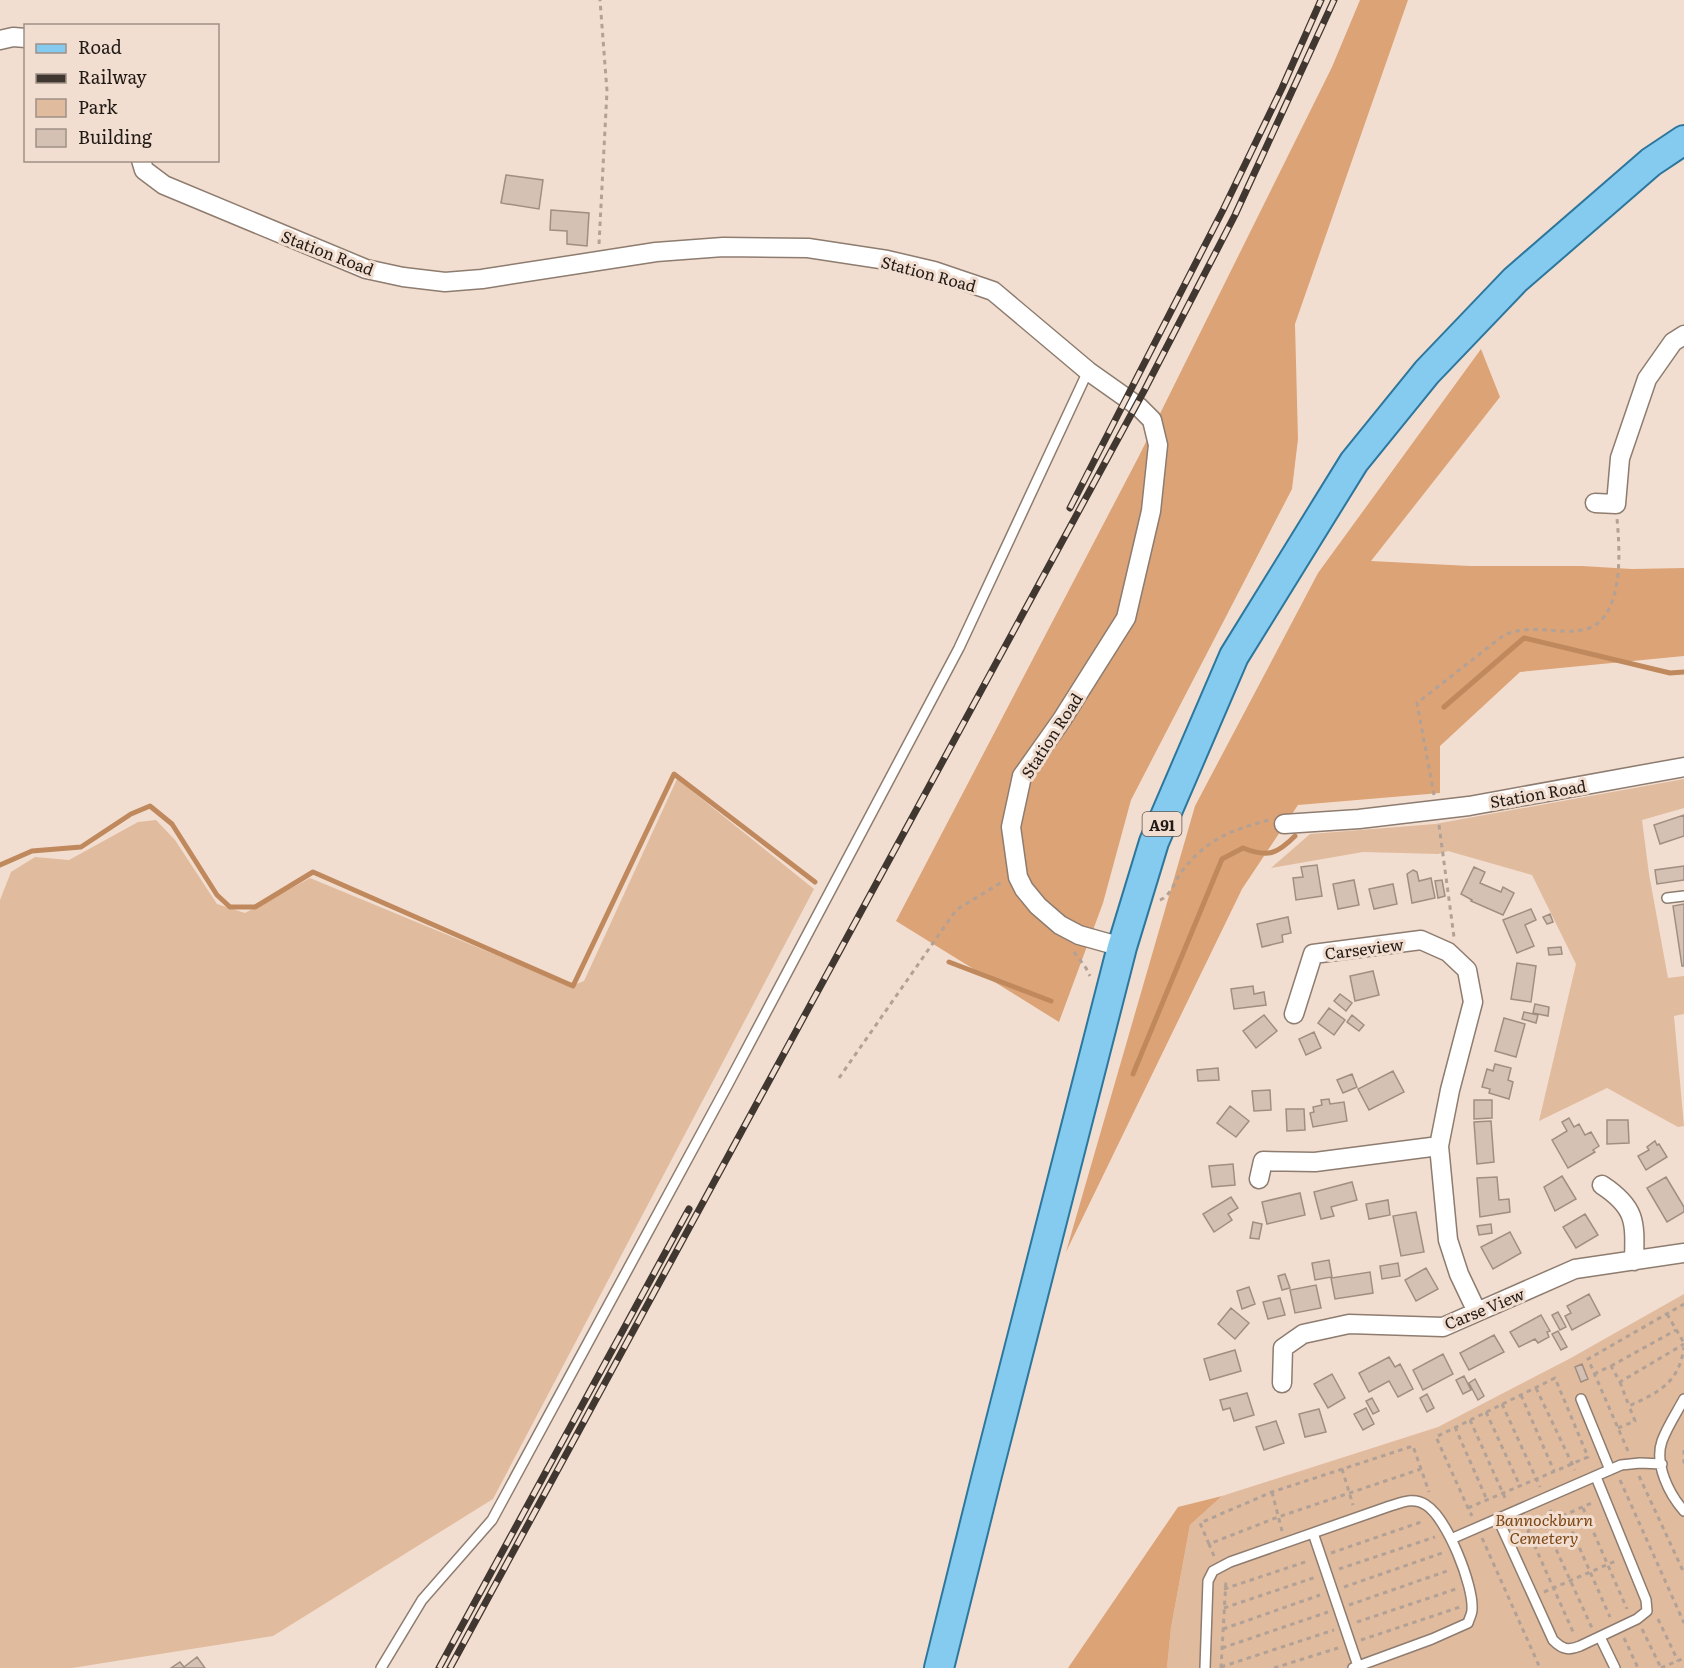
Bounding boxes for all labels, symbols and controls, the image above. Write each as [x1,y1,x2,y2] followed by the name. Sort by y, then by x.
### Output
[24,24,219,162] legend
[78,33,122,60] text: Road
[78,63,147,90] text: Railway
[78,93,119,120] text: Park
[78,123,153,150] text: Building
[278,223,378,281] street label: Station Road
[879,249,979,297] street label: Station Road
[1014,687,1088,782] street label: Station Road
[1488,773,1588,813] street label: Station Road
[1142,812,1182,836] road number: A91
[1323,931,1405,965] street label: Carseview
[1440,1281,1528,1335] street label: Carse View
[1495,1507,1593,1549] park label: Bannockburn Cemetery

